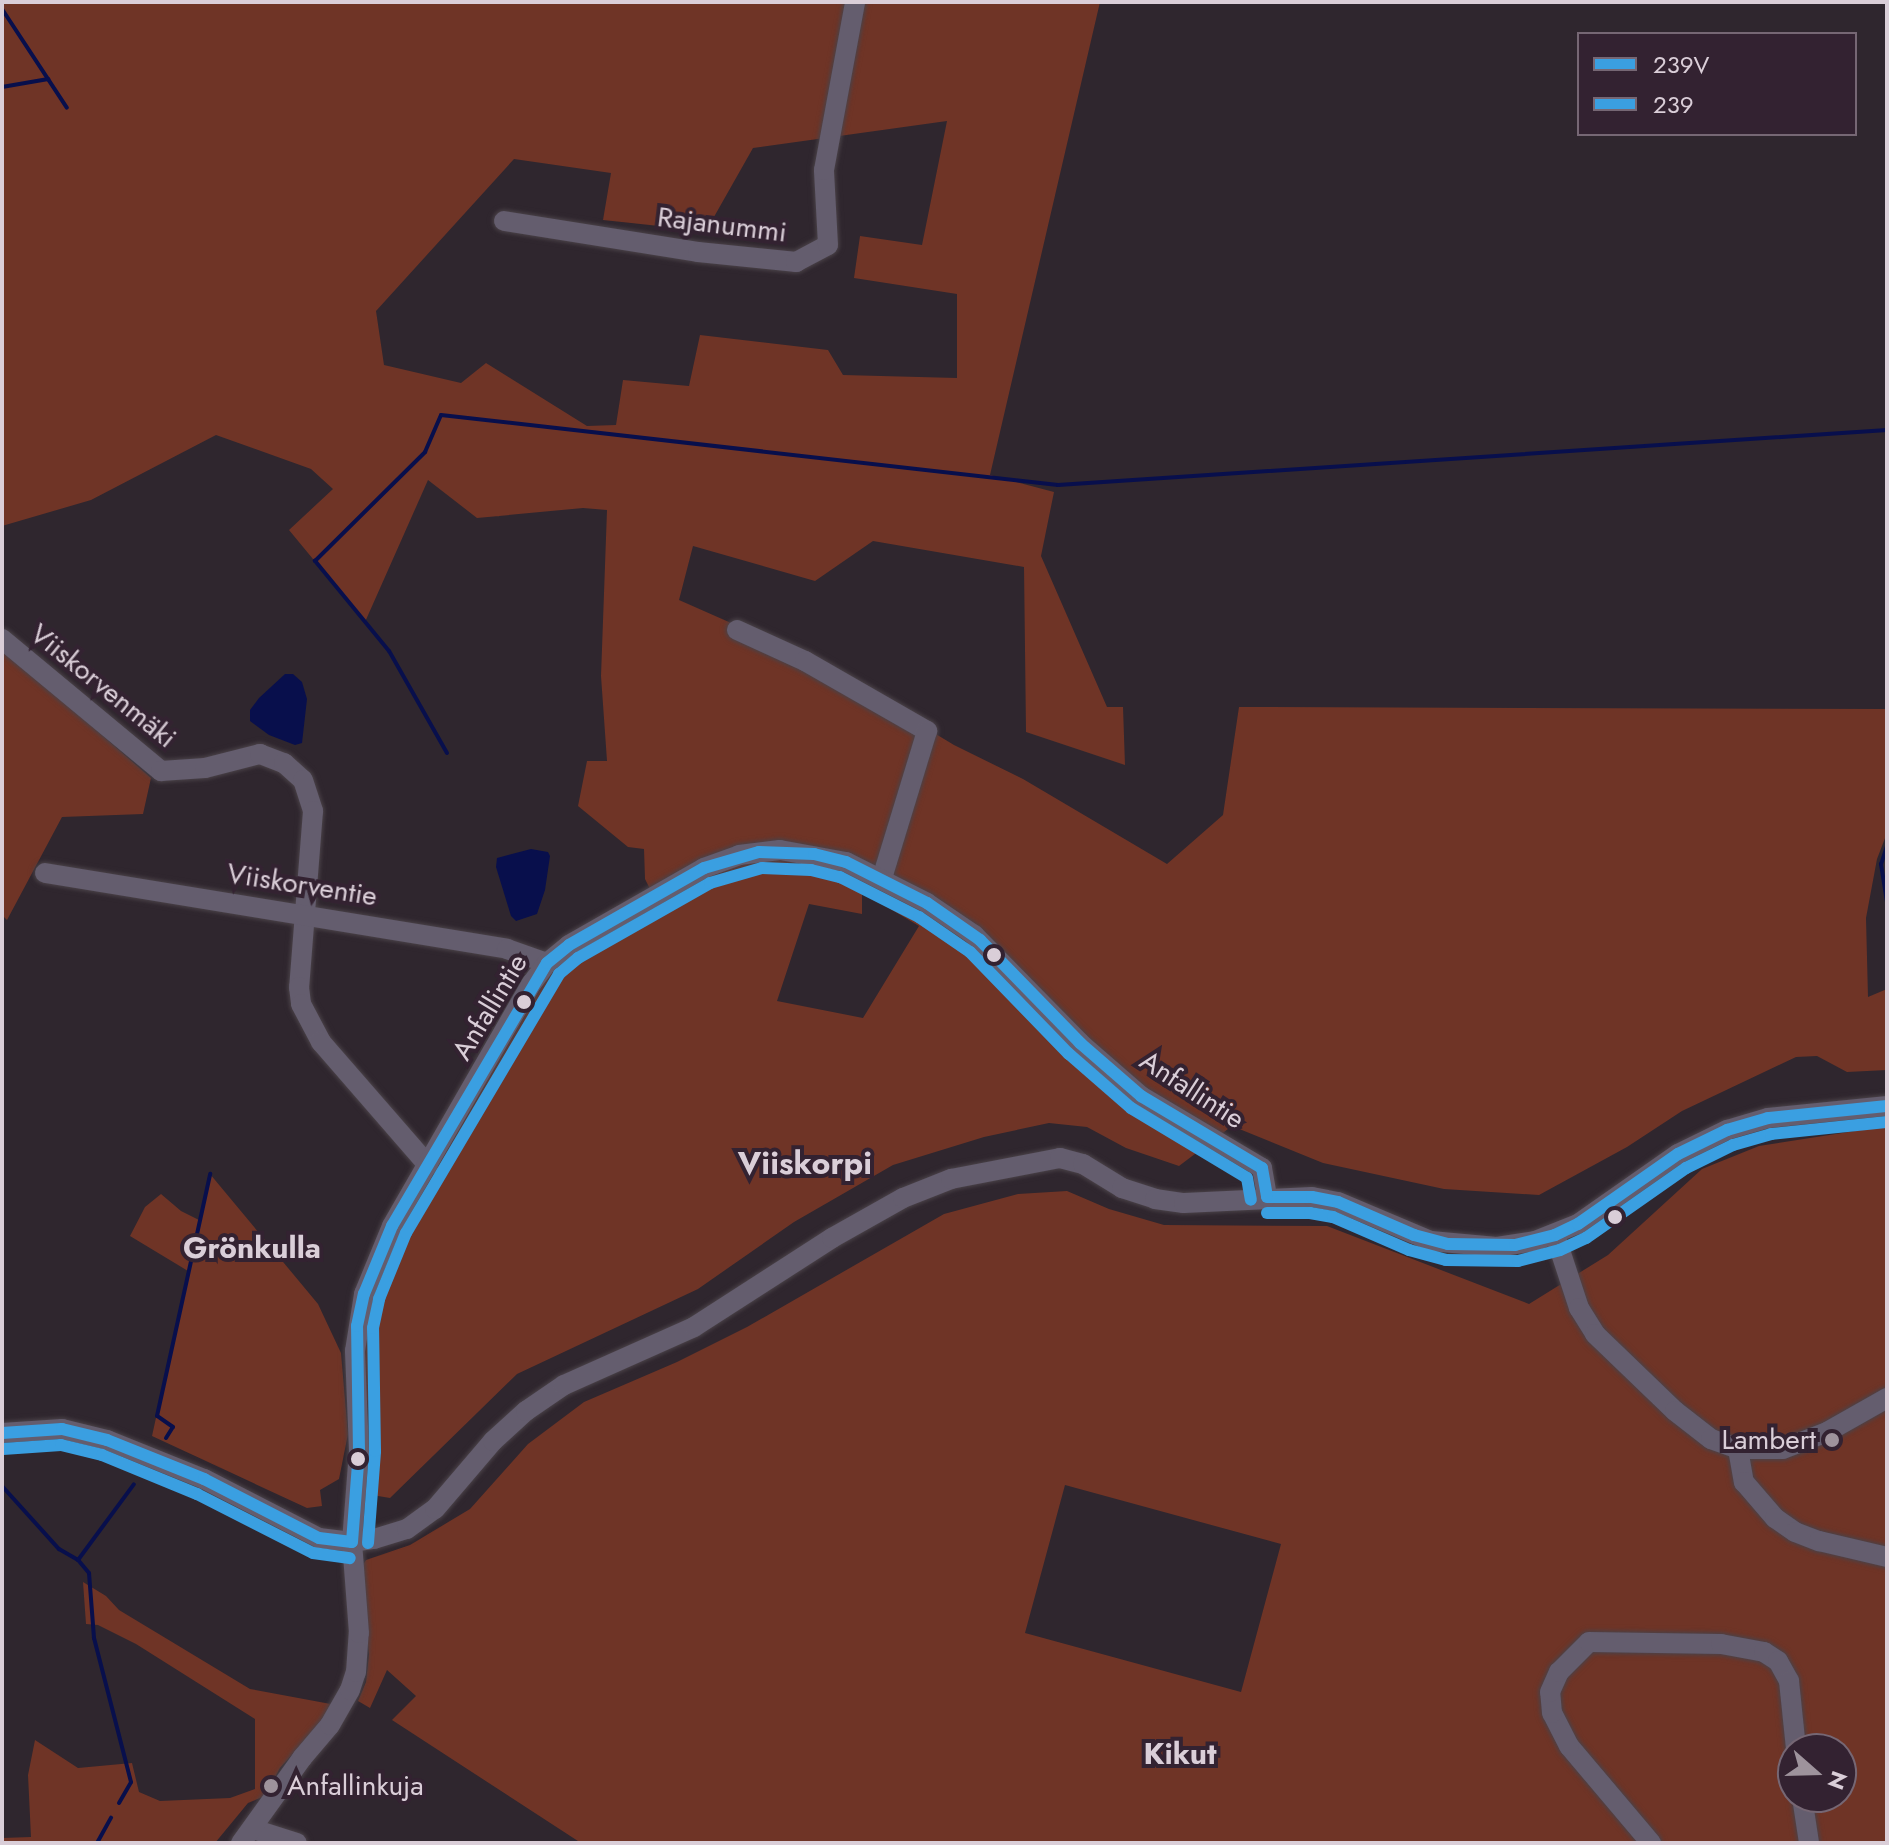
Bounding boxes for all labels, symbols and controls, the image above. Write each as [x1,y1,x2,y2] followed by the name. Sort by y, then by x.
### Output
[1577,32,1857,136] legend
[1653,47,1709,82] text: 239V
[1653,87,1694,122] text: 239
[655,200,789,250] street label: Rajanummi
[23,617,183,755] street label: Viiskorvenmäki
[225,857,379,913] street label: Viiskorventie
[986,947,1002,963] unlabelled marker
[445,948,535,1066] street label: Anfallintie
[516,994,532,1010] unlabelled marker
[1133,1044,1251,1136] street label: Anfallintie
[738,1144,872,1182] district label: Viiskorpi
[1607,1209,1623,1225] unlabelled marker
[183,1230,321,1266] district label: Grönkulla
[1721,1423,1816,1457] place label: Lambert
[1823,1431,1841,1449] marker: Lambert
[350,1451,366,1467] unlabelled marker
[1777,1733,1857,1813] north arrow
[1143,1736,1217,1772] district label: Kikut
[1820,1767,1856,1794] text: N
[287,1769,424,1803] place label: Anfallinkuja
[262,1777,280,1795] marker: Anfallinkuja

